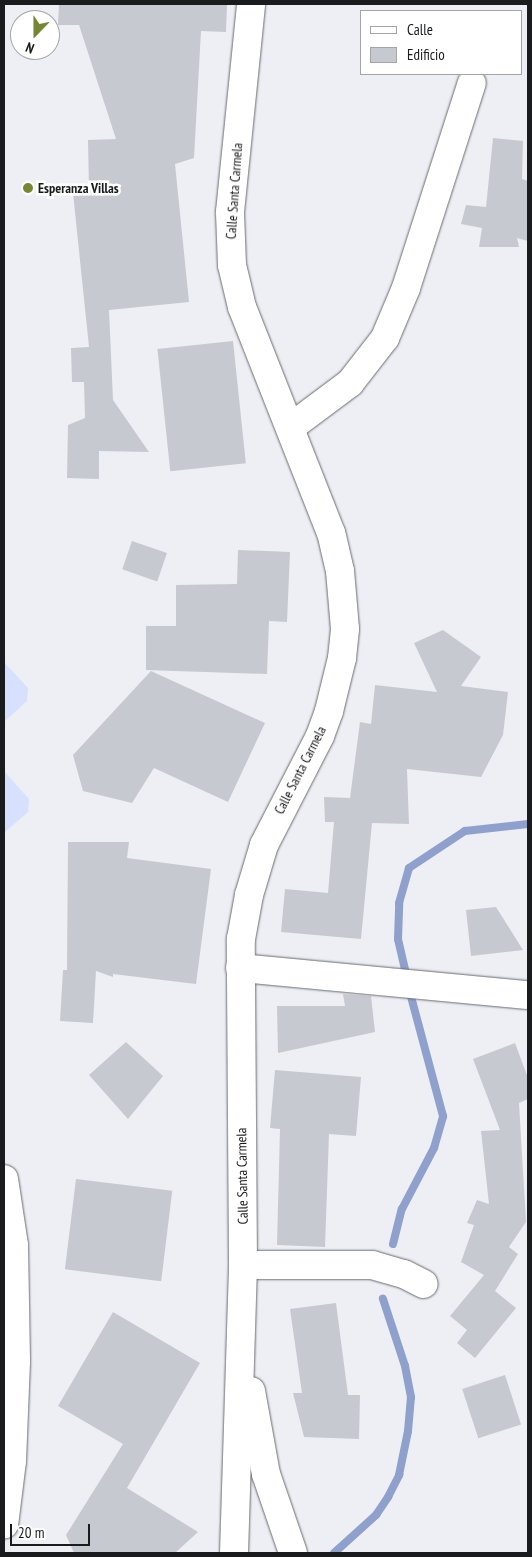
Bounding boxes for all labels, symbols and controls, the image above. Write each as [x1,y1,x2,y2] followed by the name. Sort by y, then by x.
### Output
[10,10,60,60] north arrow
[360,10,522,75] legend
[407,20,433,39] text: Calle
[23,38,37,58] text: N
[407,45,445,64] text: Edificio
[222,142,246,240] street label: Calle Santa Carmela
[38,180,119,196] place label: Esperanza Villas
[22,182,34,194] marker: Esperanza Villas
[271,723,329,817] street label: Calle Santa Carmela
[233,1128,251,1224] street label: Calle Santa Carmela
[12,1514,92,1546] scale bar
[18,1523,44,1542] text: 20 m

